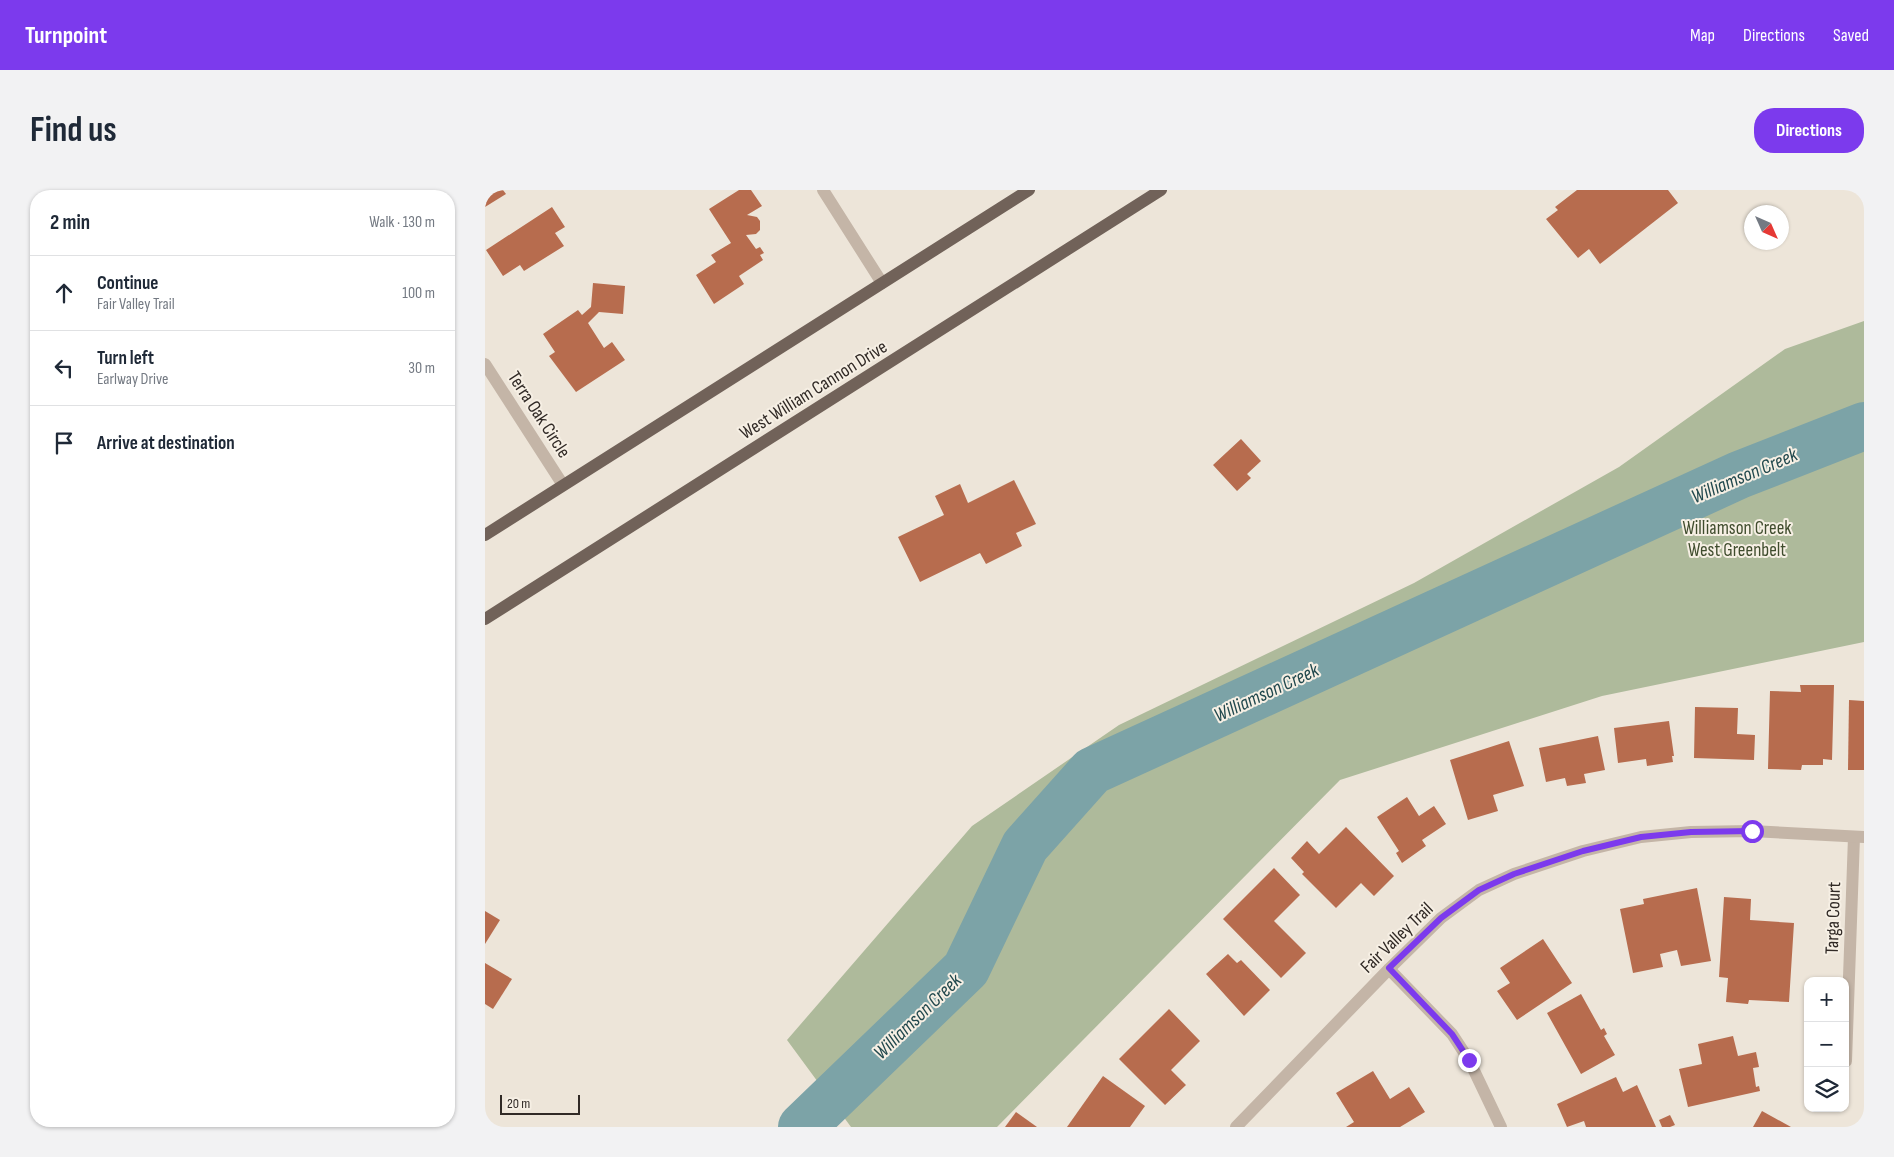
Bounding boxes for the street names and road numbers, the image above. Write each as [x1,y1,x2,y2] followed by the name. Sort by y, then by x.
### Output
[736,336,892,445] street label: West William Cannon Drive
[502,367,575,462] street label: Terra Oak Circle
[1821,881,1846,955] street label: Targa Court
[1356,898,1438,978] street label: Fair Valley Trail

